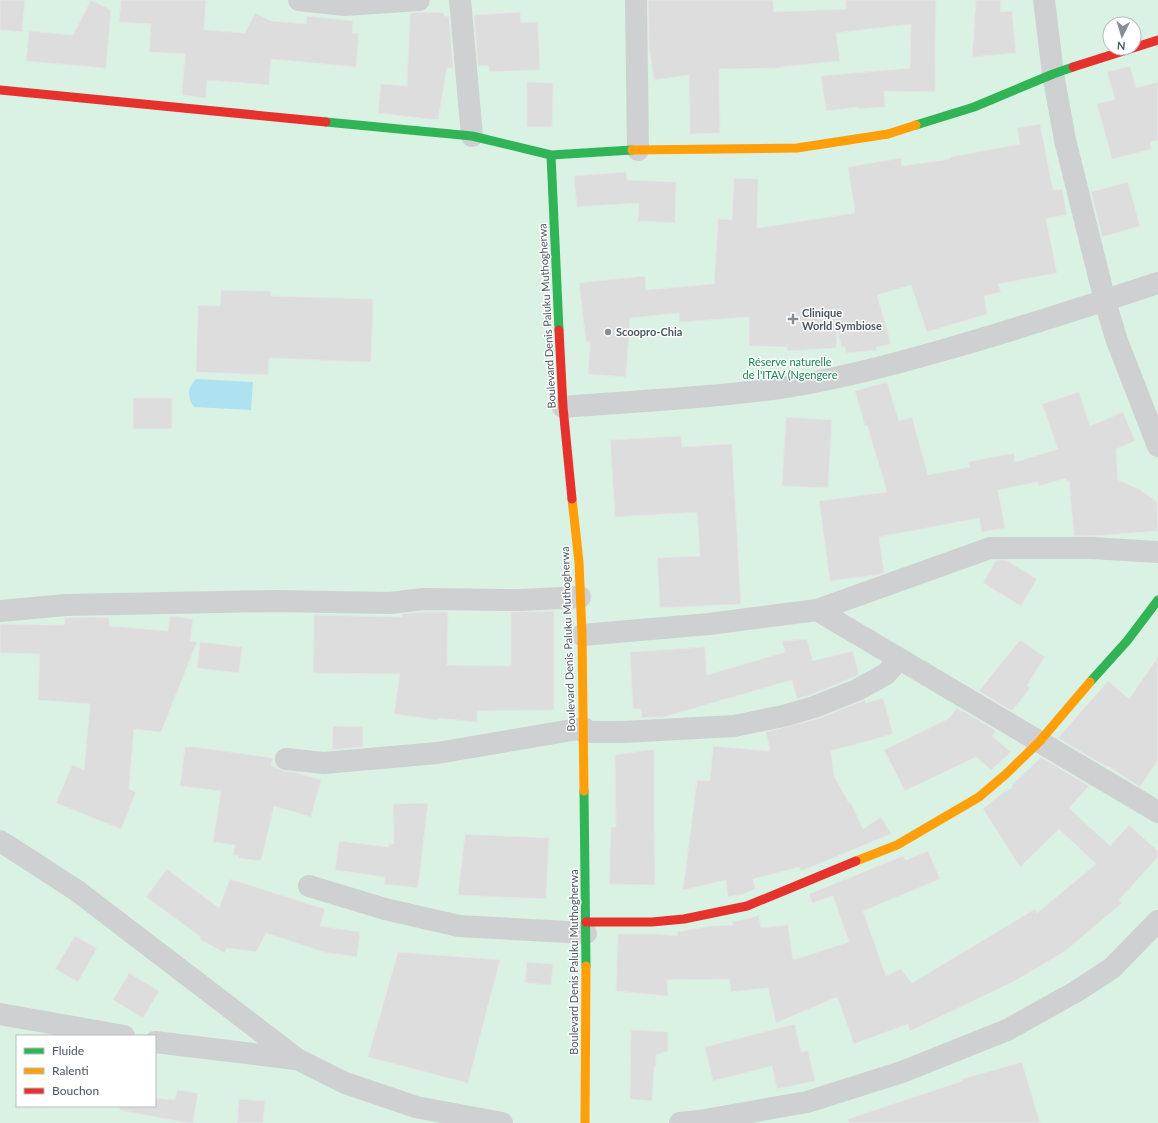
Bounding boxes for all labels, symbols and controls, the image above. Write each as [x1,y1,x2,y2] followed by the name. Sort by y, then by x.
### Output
[1102,16,1142,56] north arrow
[1116,40,1126,53] text: N
[535,223,558,409] street label: Boulevard Denis Paluku Muthogherwa
[802,306,882,332] place label: Clinique World Symbiose
[787,313,799,325] marker: Clinique World Symbiose
[616,325,682,338] place label: Scoopro-Chia
[603,327,613,337] marker: Scoopro-Chia
[743,355,838,381] park label: Réserve naturelle de l'ITAV (Ngengere
[558,546,577,732] street label: Boulevard Denis Paluku Muthogherwa
[567,869,580,1055] street label: Boulevard Denis Paluku Muthogherwa
[16,1035,156,1107] legend
[52,1043,84,1058] text: Fluide
[52,1063,89,1078] text: Ralenti
[52,1083,99,1098] text: Bouchon

